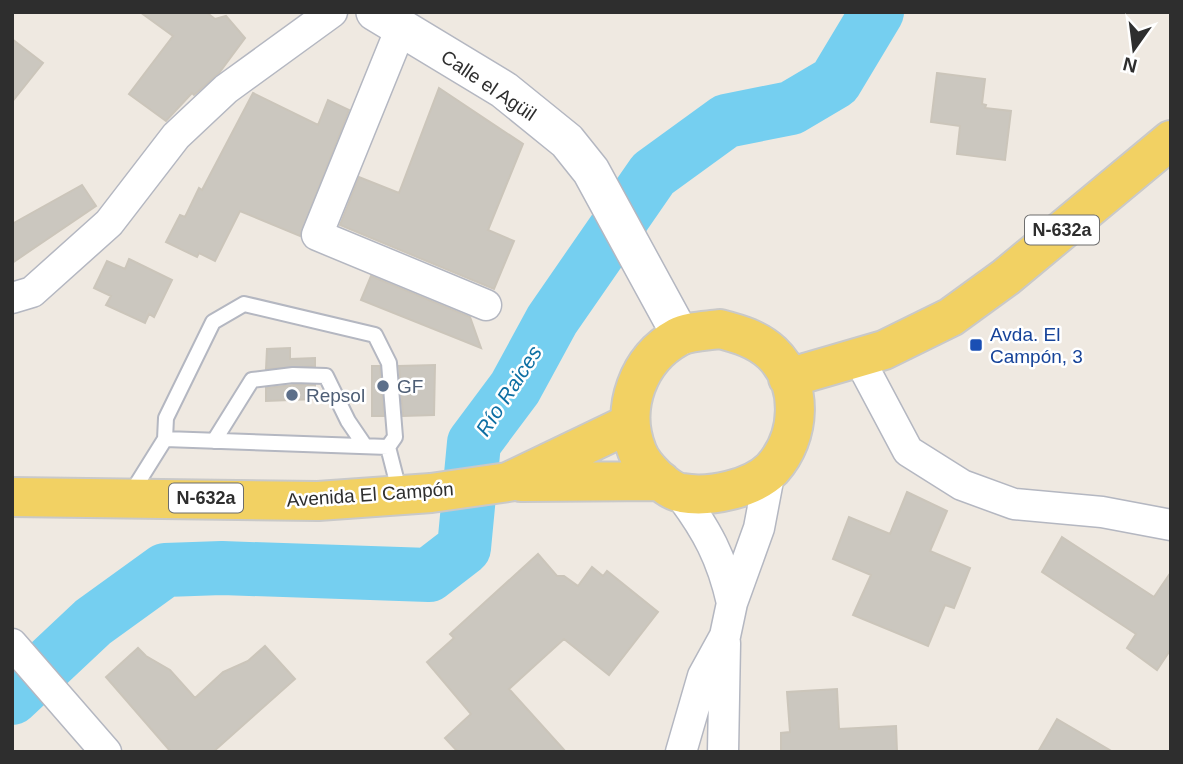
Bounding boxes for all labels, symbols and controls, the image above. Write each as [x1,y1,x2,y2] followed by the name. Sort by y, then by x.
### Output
[1099,14,1169,84] north arrow
[437,46,540,125] street label: Calle el Agüil
[1121,53,1139,77] text: N
[1025,215,1099,244] road number: N-632a
[990,324,1083,367] place label: Avda. El Campón, 3
[968,337,984,353] marker: Avda. El Campón, 3
[471,341,546,440] water label: Río Raices
[397,376,423,397] place label: GF
[375,378,391,394] marker: GF
[306,385,365,406] place label: Repsol
[284,387,300,403] marker: Repsol
[286,478,454,511] street label: Avenida El Campón
[169,484,243,512] road number: N-632a

